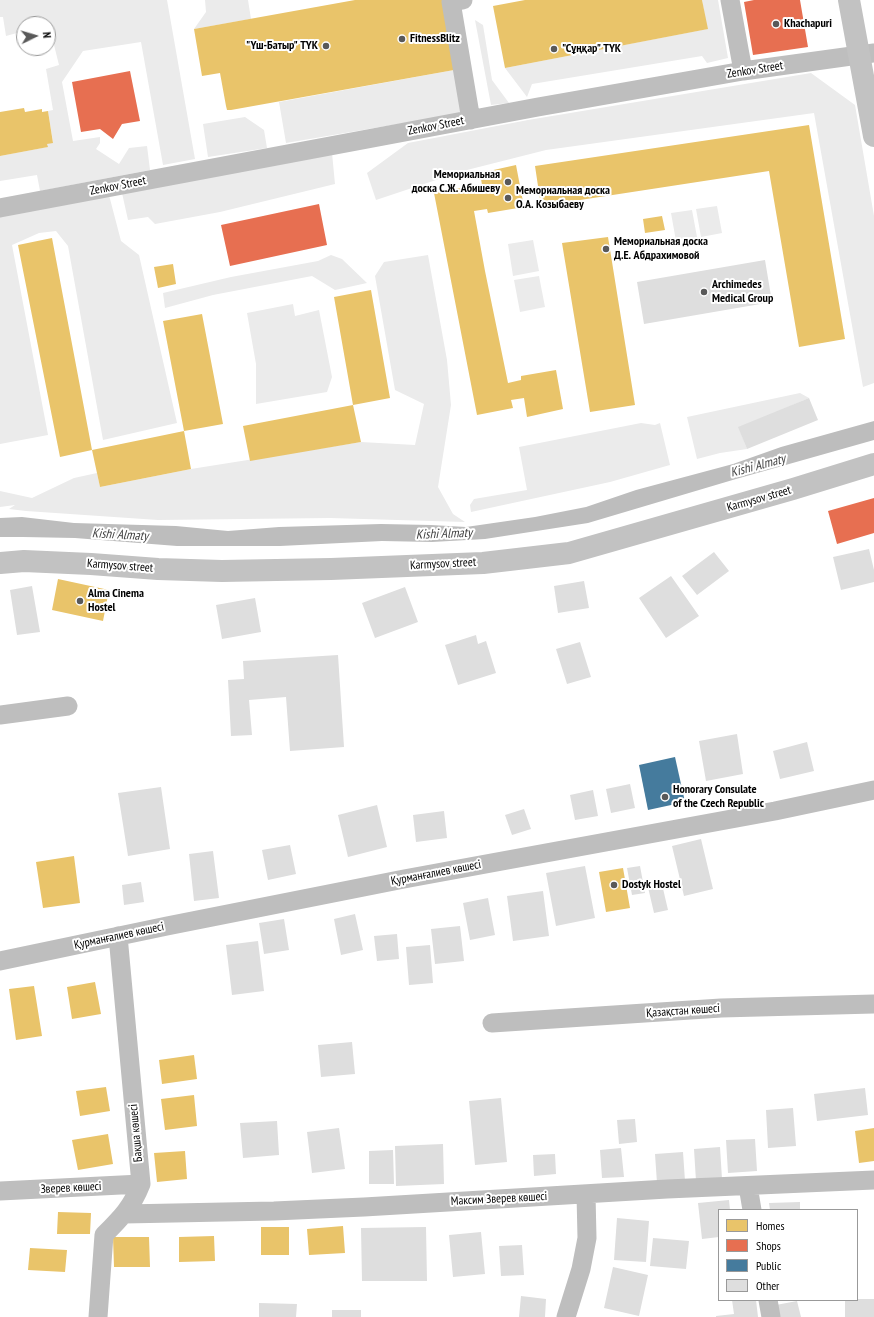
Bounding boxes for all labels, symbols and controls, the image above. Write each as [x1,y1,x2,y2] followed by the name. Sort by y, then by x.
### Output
[16,16,56,56] north arrow
[784,17,832,31] place label: Khachapuri
[771,19,781,29] marker: Khachapuri
[40,31,54,39] text: N
[410,32,460,46] place label: FitnessBlitz
[397,34,407,44] marker: FitnessBlitz
[246,39,318,53] place label: "Үш-Батыр" ТҮК
[321,41,331,51] marker: "Үш-Батыр" ТҮК
[562,42,621,56] place label: "Сұңқар" ТҮК
[549,44,559,54] marker: "Сұңқар" ТҮК
[726,58,784,82] street label: Zenkov Street
[407,114,465,138] street label: Zenkov Street
[412,168,500,196] place label: Мемориальная доска С.Ж. Абишеву
[89,174,147,198] street label: Zenkov Street
[503,177,513,187] marker: Мемориальная доска С.Ж. Абишеву
[516,184,610,212] place label: Мемориальная доска О.А. Козыбаеву
[503,193,513,203] marker: Мемориальная доска О.А. Козыбаеву
[614,235,708,263] place label: Мемориальная доска Д.Е. Абдрахимовой
[601,244,611,254] marker: Мемориальная доска Д.Е. Абдрахимовой
[712,278,773,306] place label: Archimedes Medical Group
[699,287,709,297] marker: Archimedes Medical Group
[729,451,787,481] water label: Kіshі Almaty
[725,483,793,515] street label: Karmysov street
[416,525,472,543] water label: Kіshі Almaty
[92,526,148,544] water label: Kіshі Almaty
[410,555,476,573] street label: Karmysov street
[87,557,153,575] street label: Karmysov street
[88,587,144,615] place label: Alma Cinema Hostel
[75,596,85,606] marker: Alma Cinema Hostel
[673,783,764,811] place label: Honorary Consulate of the Czech Republic
[660,792,670,802] marker: Honorary Consulate of the Czech Republic
[390,857,482,889] street label: Қурманғалиев көшесі
[622,878,681,892] place label: Dostyk Hostel
[609,880,619,890] marker: Dostyk Hostel
[73,919,165,953] street label: Қурманғалиев көшесі
[646,1001,720,1021] street label: Қазақстан көшесі
[126,1103,146,1163] street label: Бақша көшесі
[40,1179,102,1197] street label: Зверев көшесі
[450,1189,548,1209] street label: Максим Зверев көшесі
[718,1209,858,1301] legend
[756,1218,784,1233] text: Homes
[756,1238,781,1253] text: Shops
[756,1258,781,1273] text: Public
[756,1278,779,1293] text: Other

